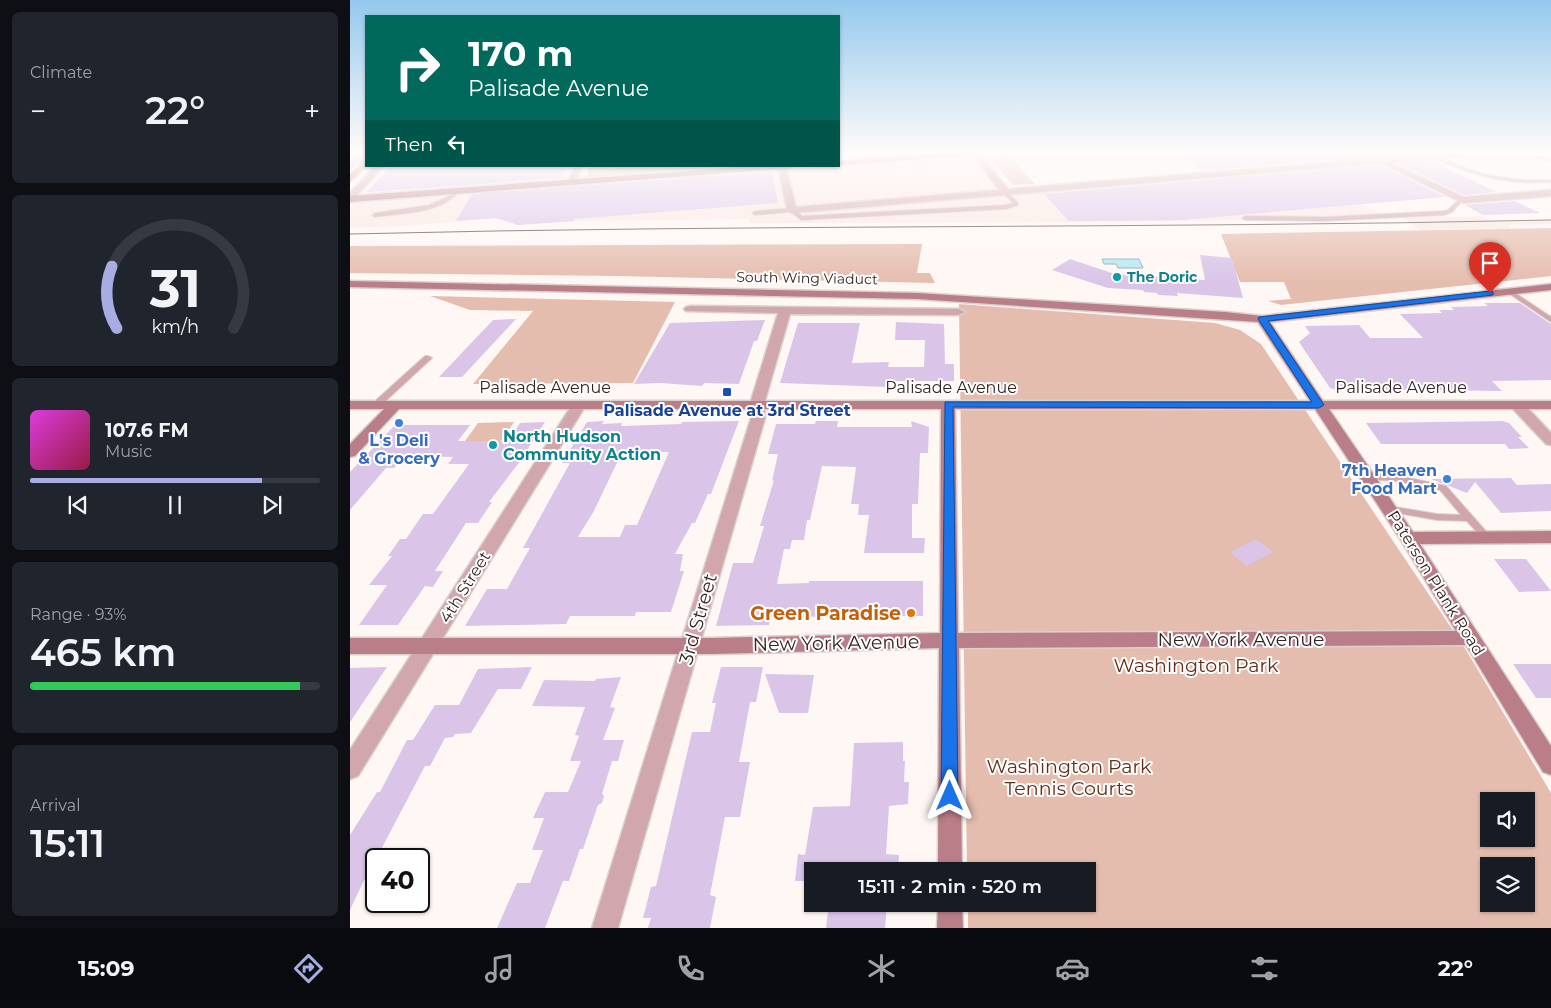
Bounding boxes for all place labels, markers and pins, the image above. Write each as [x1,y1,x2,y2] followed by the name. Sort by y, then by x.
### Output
[1469,242,1511,293] pin
[1127,268,1198,286] place label: The Doric
[1111,271,1123,283] marker: The Doric
[721,386,733,398] marker: Palisade Avenue at 3rd Street
[603,401,851,420] place label: Palisade Avenue at 3rd Street
[393,417,405,429] marker: L's Deli & Grocery
[503,427,661,464] place label: North Hudson Community Action
[358,431,440,468] place label: L's Deli & Grocery
[487,439,499,451] marker: North Hudson Community Action
[1342,461,1437,498] place label: 7th Heaven Food Mart
[1441,473,1453,485] marker: 7th Heaven Food Mart
[750,602,901,625] place label: Green Paradise
[905,607,917,619] marker: Green Paradise

